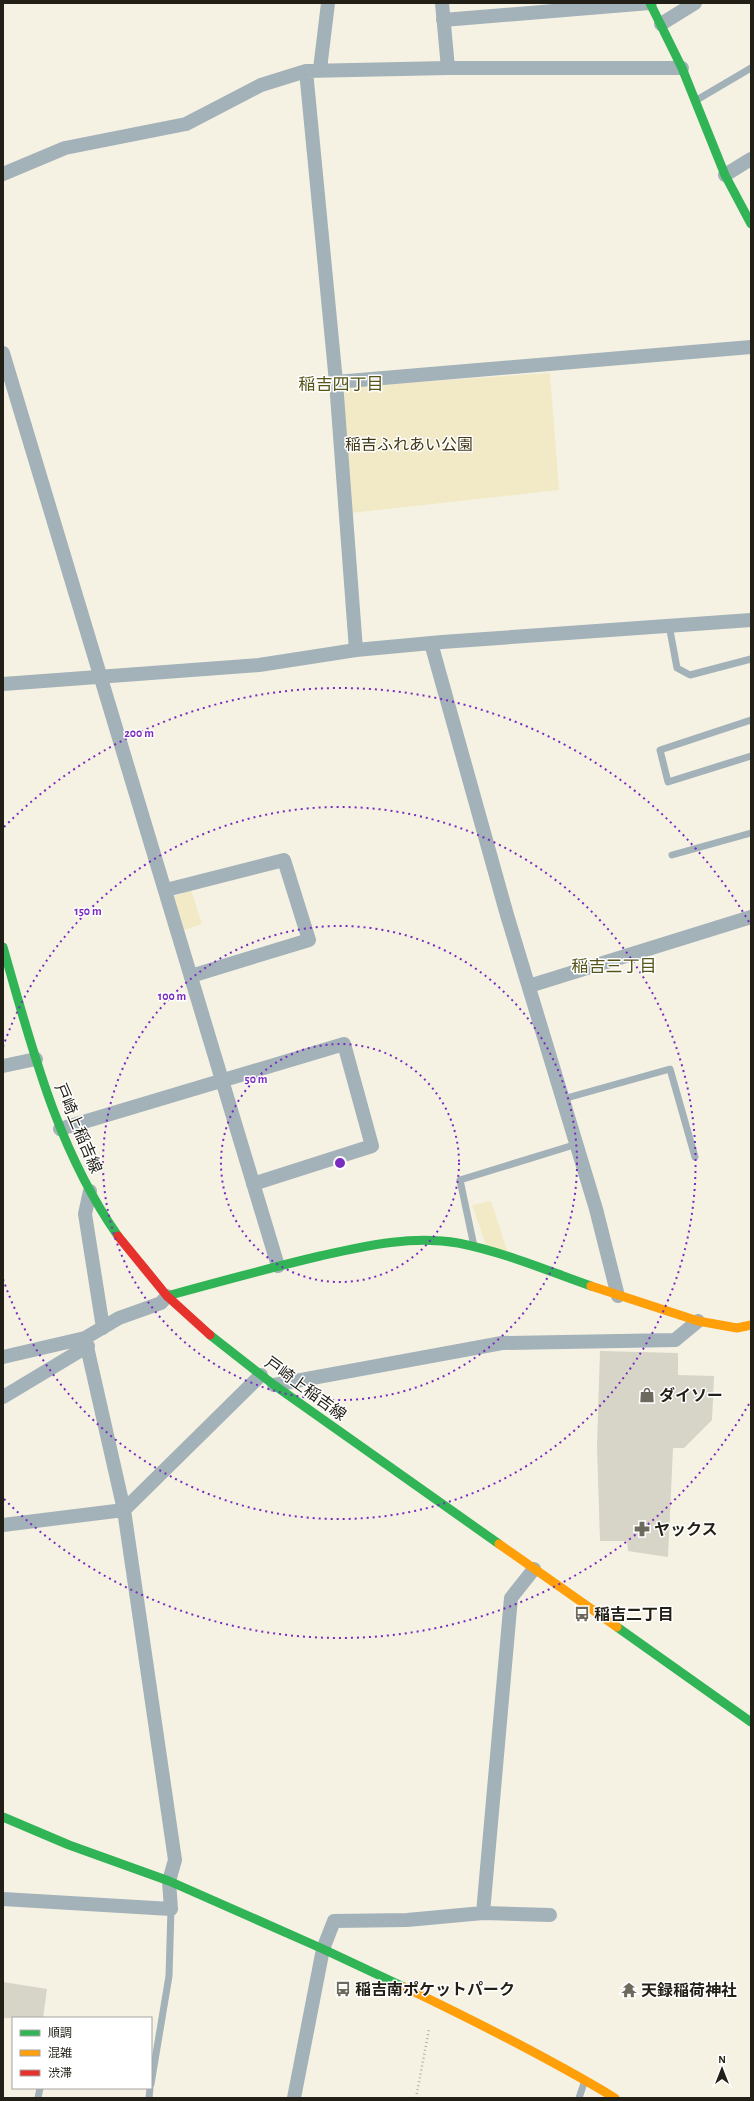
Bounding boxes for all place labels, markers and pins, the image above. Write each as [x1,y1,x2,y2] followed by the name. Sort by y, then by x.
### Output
[333,1156,347,1170] centre of rings
[638,1386,656,1404] shop icon: ダイソー
[659,1387,723,1404] place label: ダイソー
[633,1520,651,1538] pharmacy icon: ヤックス
[654,1521,718,1538] place label: ヤックス
[573,1605,591,1623] bus stop icon: 稲吉二丁目
[594,1606,674,1623] place label: 稲吉二丁目
[334,1980,352,1998] bus stop icon: 稲吉南ポケットパーク
[355,1981,515,1998] place label: 稲吉南ポケットパーク
[620,1981,638,1999] temple icon: 天録稲荷神社
[641,1981,737,1999] place label: 天録稲荷神社

